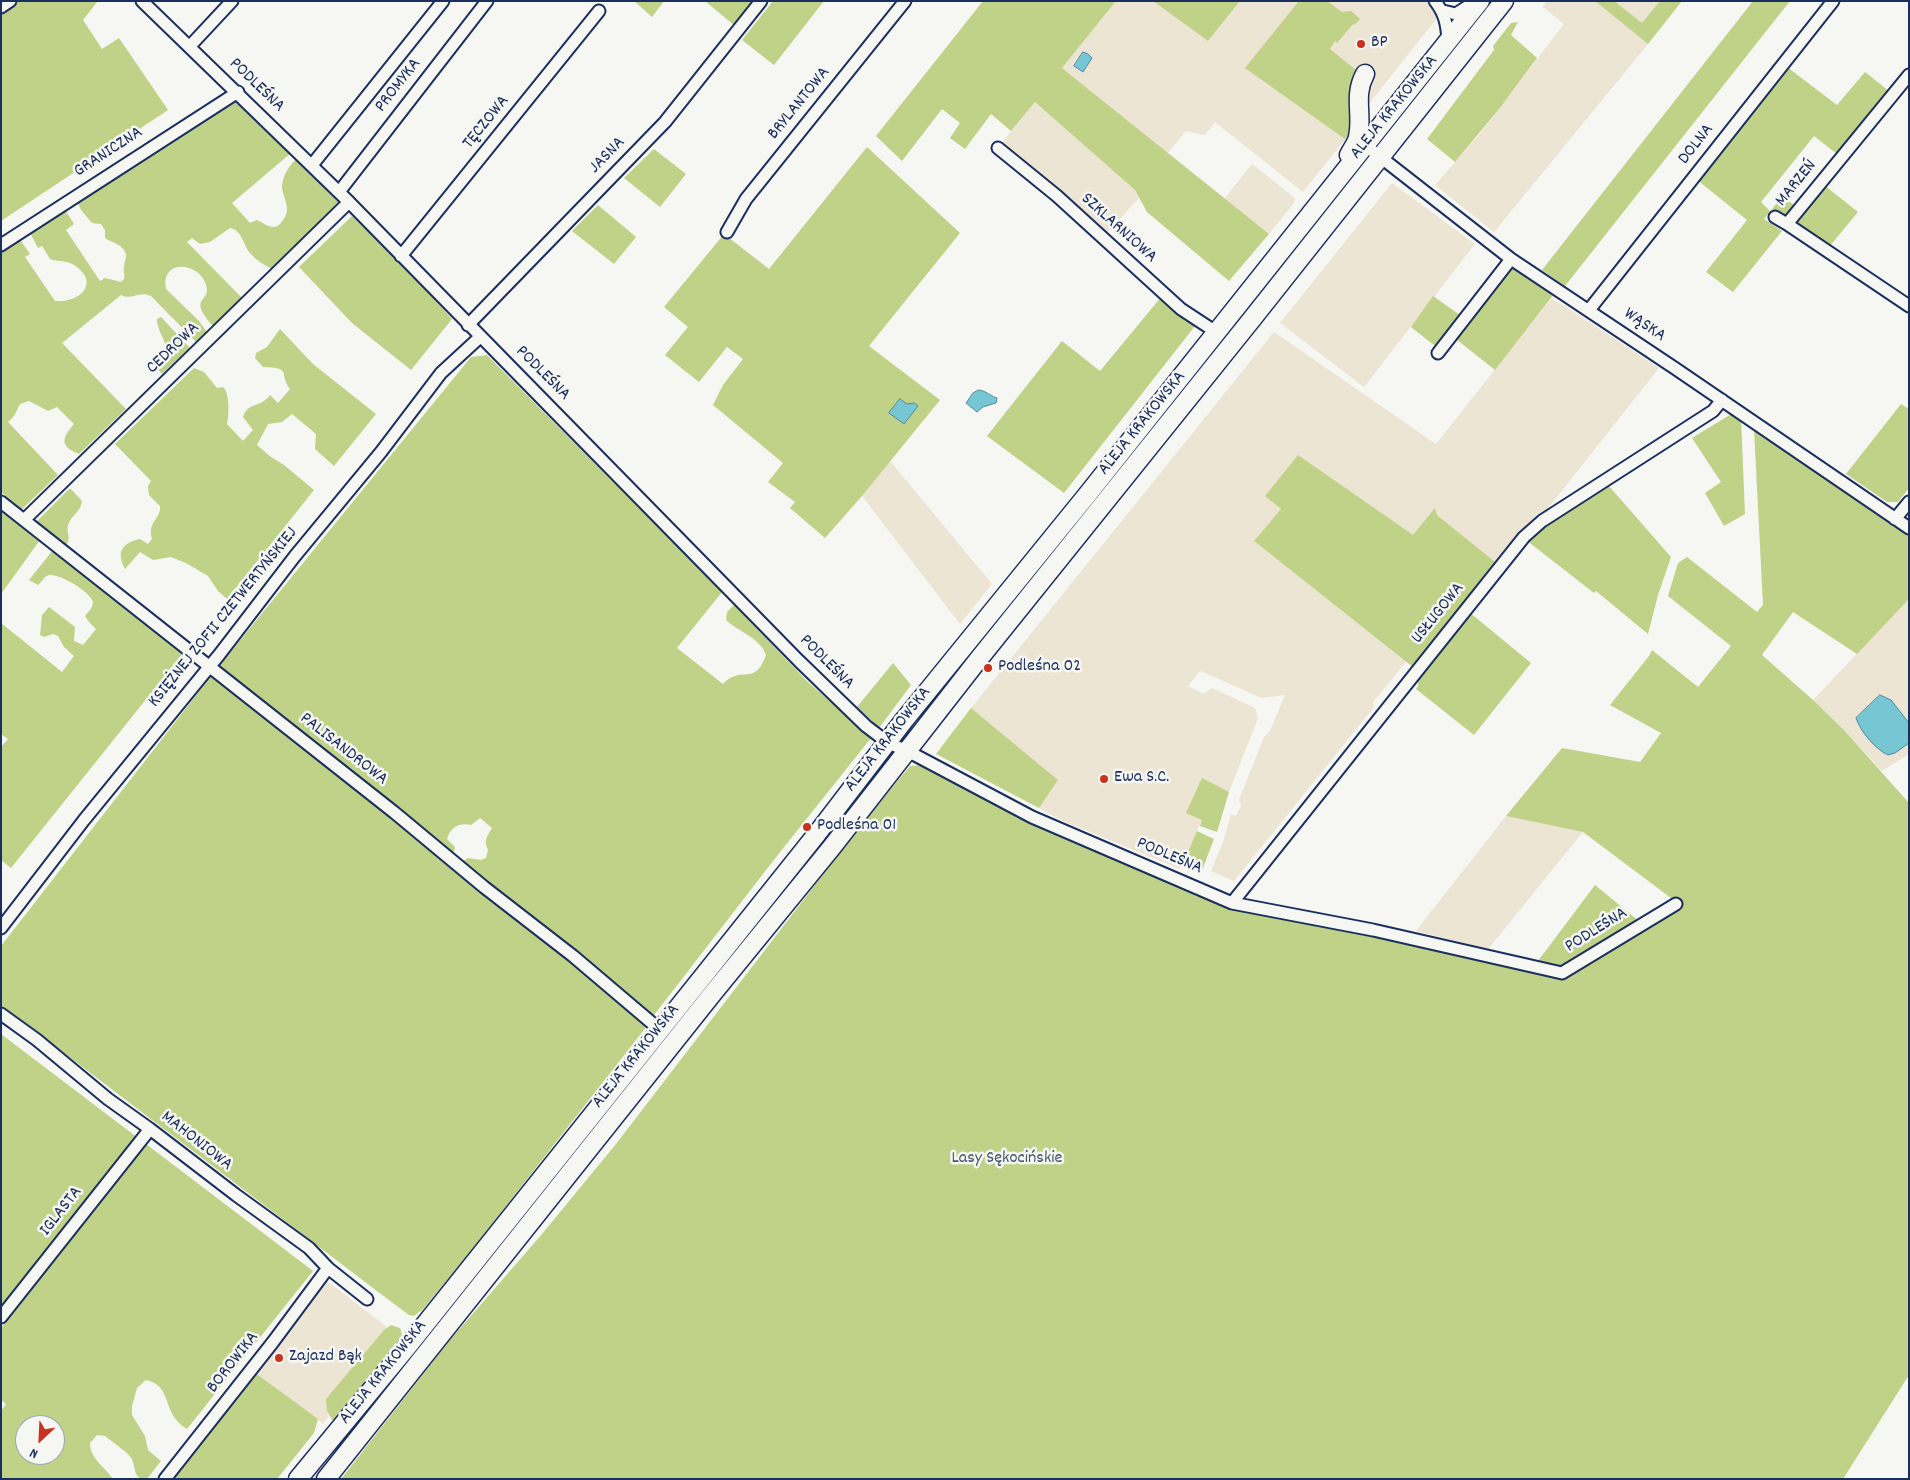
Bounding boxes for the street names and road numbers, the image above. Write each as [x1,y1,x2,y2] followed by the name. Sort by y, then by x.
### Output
[1346,52,1444,164] street label: ALEJA KRAKOWSKA
[224,54,288,118] street label: PODLEŚNA
[371,55,427,117] street label: PROMYKA
[764,63,836,145] street label: BRYLANTOWA
[459,92,515,154] street label: TĘCZOWA
[1674,120,1720,170] street label: DOLNA
[71,123,147,183] street label: GRANICZNA
[585,133,631,179] street label: JASNA
[1772,156,1822,212] street label: MARZEŃ
[1075,189,1161,269] street label: SZKLARNIOWA
[1619,304,1669,348] street label: WĄSKA
[143,318,205,380] street label: CEDROWA
[510,342,574,406] street label: PODLEŚNA
[1094,368,1192,480] street label: ALEJA KRAKOWSKA
[145,524,303,712] street label: KSIĘŻNEJ ZOFII CZETWERTYŃSKIEJ
[1408,579,1470,649] street label: USŁUGOWA
[794,631,858,695] street label: PODLEŚNA
[841,683,937,797] street label: ALEJA KRAKOWSKA
[295,709,391,791] street label: PALISANDROWA
[1133,833,1205,881] street label: PODLEŚNA
[1562,903,1632,959] street label: PODLEŚNA
[588,1001,686,1113] street label: ALEJA KRAKOWSKA
[156,1107,236,1177] street label: MAHONIOWA
[36,1183,88,1241] street label: IGLASTA
[335,1317,433,1429] street label: ALEJA KRAKOWSKA
[203,1328,265,1398] street label: BOROWIKA

